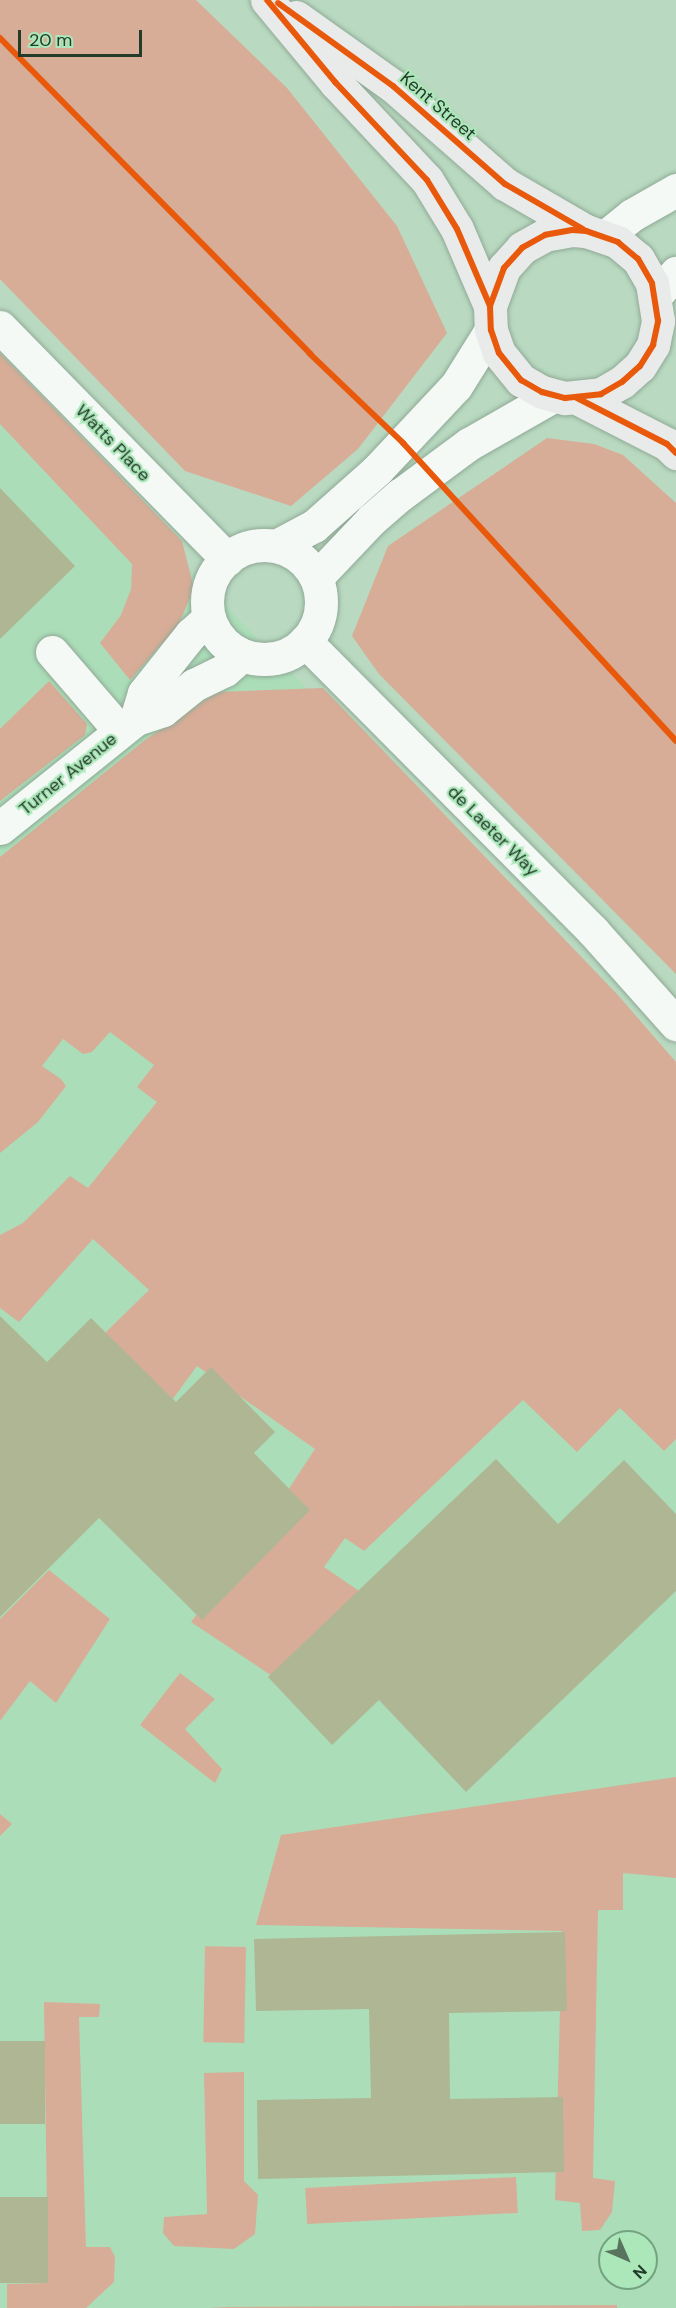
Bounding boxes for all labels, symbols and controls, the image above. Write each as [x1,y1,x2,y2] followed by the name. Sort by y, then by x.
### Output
[21,18,146,56] scale bar
[29,28,72,52] text: 20 m
[396,67,480,145] street label: Kent Street
[71,400,155,486] street label: Watts Place
[15,728,121,820] street label: Turner Avenue
[443,781,543,881] street label: de Laeter Way
[598,2230,658,2290] north arrow
[628,2260,651,2283] text: N

